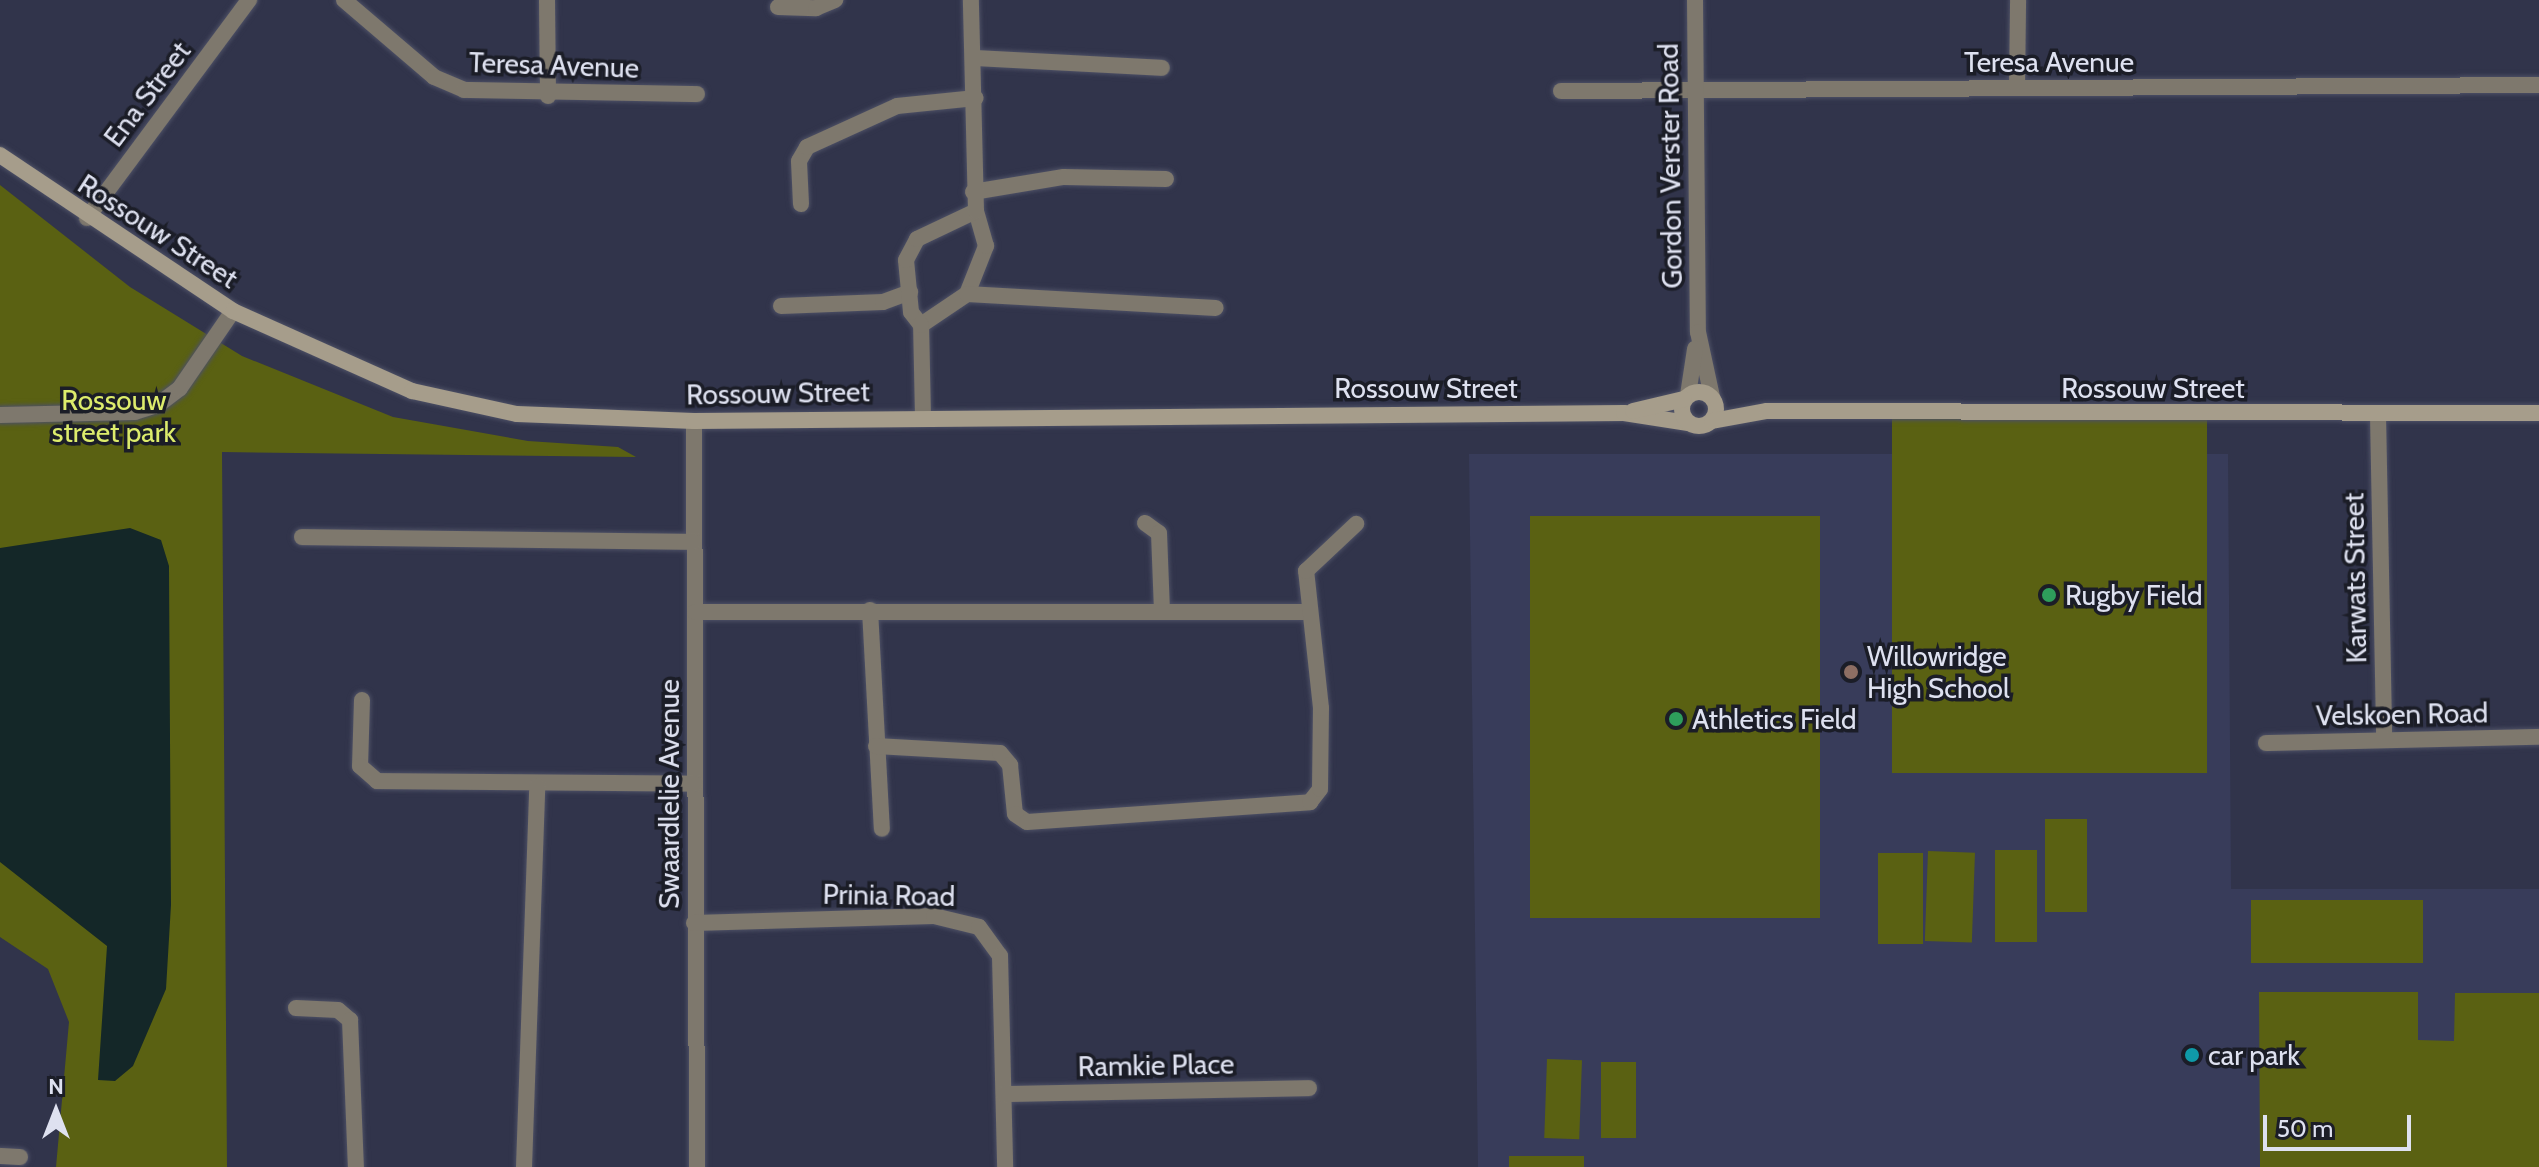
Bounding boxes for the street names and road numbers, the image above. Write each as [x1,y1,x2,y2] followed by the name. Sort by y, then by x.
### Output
[97,35,197,153] street label: Ena Street
[1651,43,1689,289] street label: Gordon Verster Road
[468,45,640,85] street label: Teresa Avenue
[1964,45,2134,79] street label: Teresa Avenue
[72,167,244,295] street label: Rossouw Street
[1334,371,1518,405] street label: Rossouw Street
[2061,371,2245,405] street label: Rossouw Street
[686,375,870,411] street label: Rossouw Street
[2337,492,2373,664] street label: Karwats Street
[652,679,686,909] street label: Swaardlelie Avenue
[2316,696,2488,732] street label: Velskoen Road
[822,877,956,913] street label: Prinia Road
[1077,1047,1235,1083] street label: Ramkie Place

